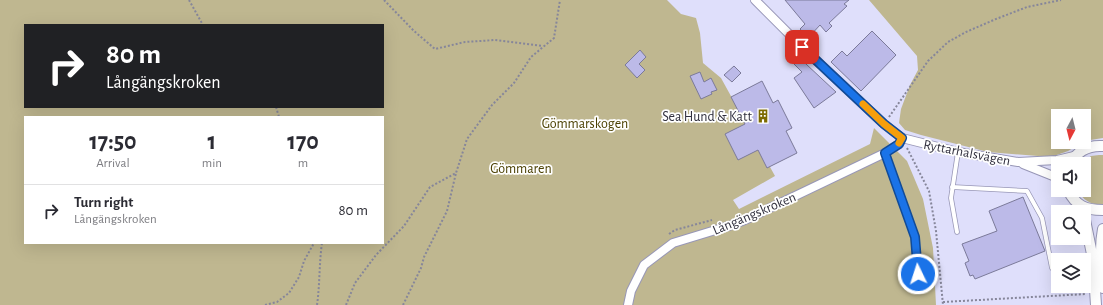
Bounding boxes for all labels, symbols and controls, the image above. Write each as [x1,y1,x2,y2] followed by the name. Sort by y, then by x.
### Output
[785,30,819,64] pin
[791,36,813,58] icon: arrive
[40,40,92,92] icon: right
[106,41,161,69] text: 80 m
[106,74,221,92] text: Långängskroken
[755,108,771,124] building icon: Sea Hund & Katt
[1051,109,1091,149] north arrow
[1051,109,1091,293] map controls
[662,110,753,124] place label: Sea Hund & Katt
[542,117,628,131] park label: Gömmarskogen
[89,130,137,154] text: 17:50
[208,130,216,154] text: 1
[287,130,319,154] text: 170
[922,138,1011,168] street label: Ryttarhalsvägen
[96,157,130,170] text: Arrival
[202,157,222,170] text: min
[298,157,308,170] text: m
[1051,157,1091,197] button: sound
[490,162,552,176] park label: Gömmaren
[711,190,798,238] street label: Långängskroken
[74,195,133,210] text: Turn right
[40,200,62,222] icon: right
[338,203,368,218] text: 80 m
[1051,205,1091,245] button: search
[74,213,157,226] text: Långängskroken
[897,253,939,295] position arrow
[1051,253,1091,293] button: layers

